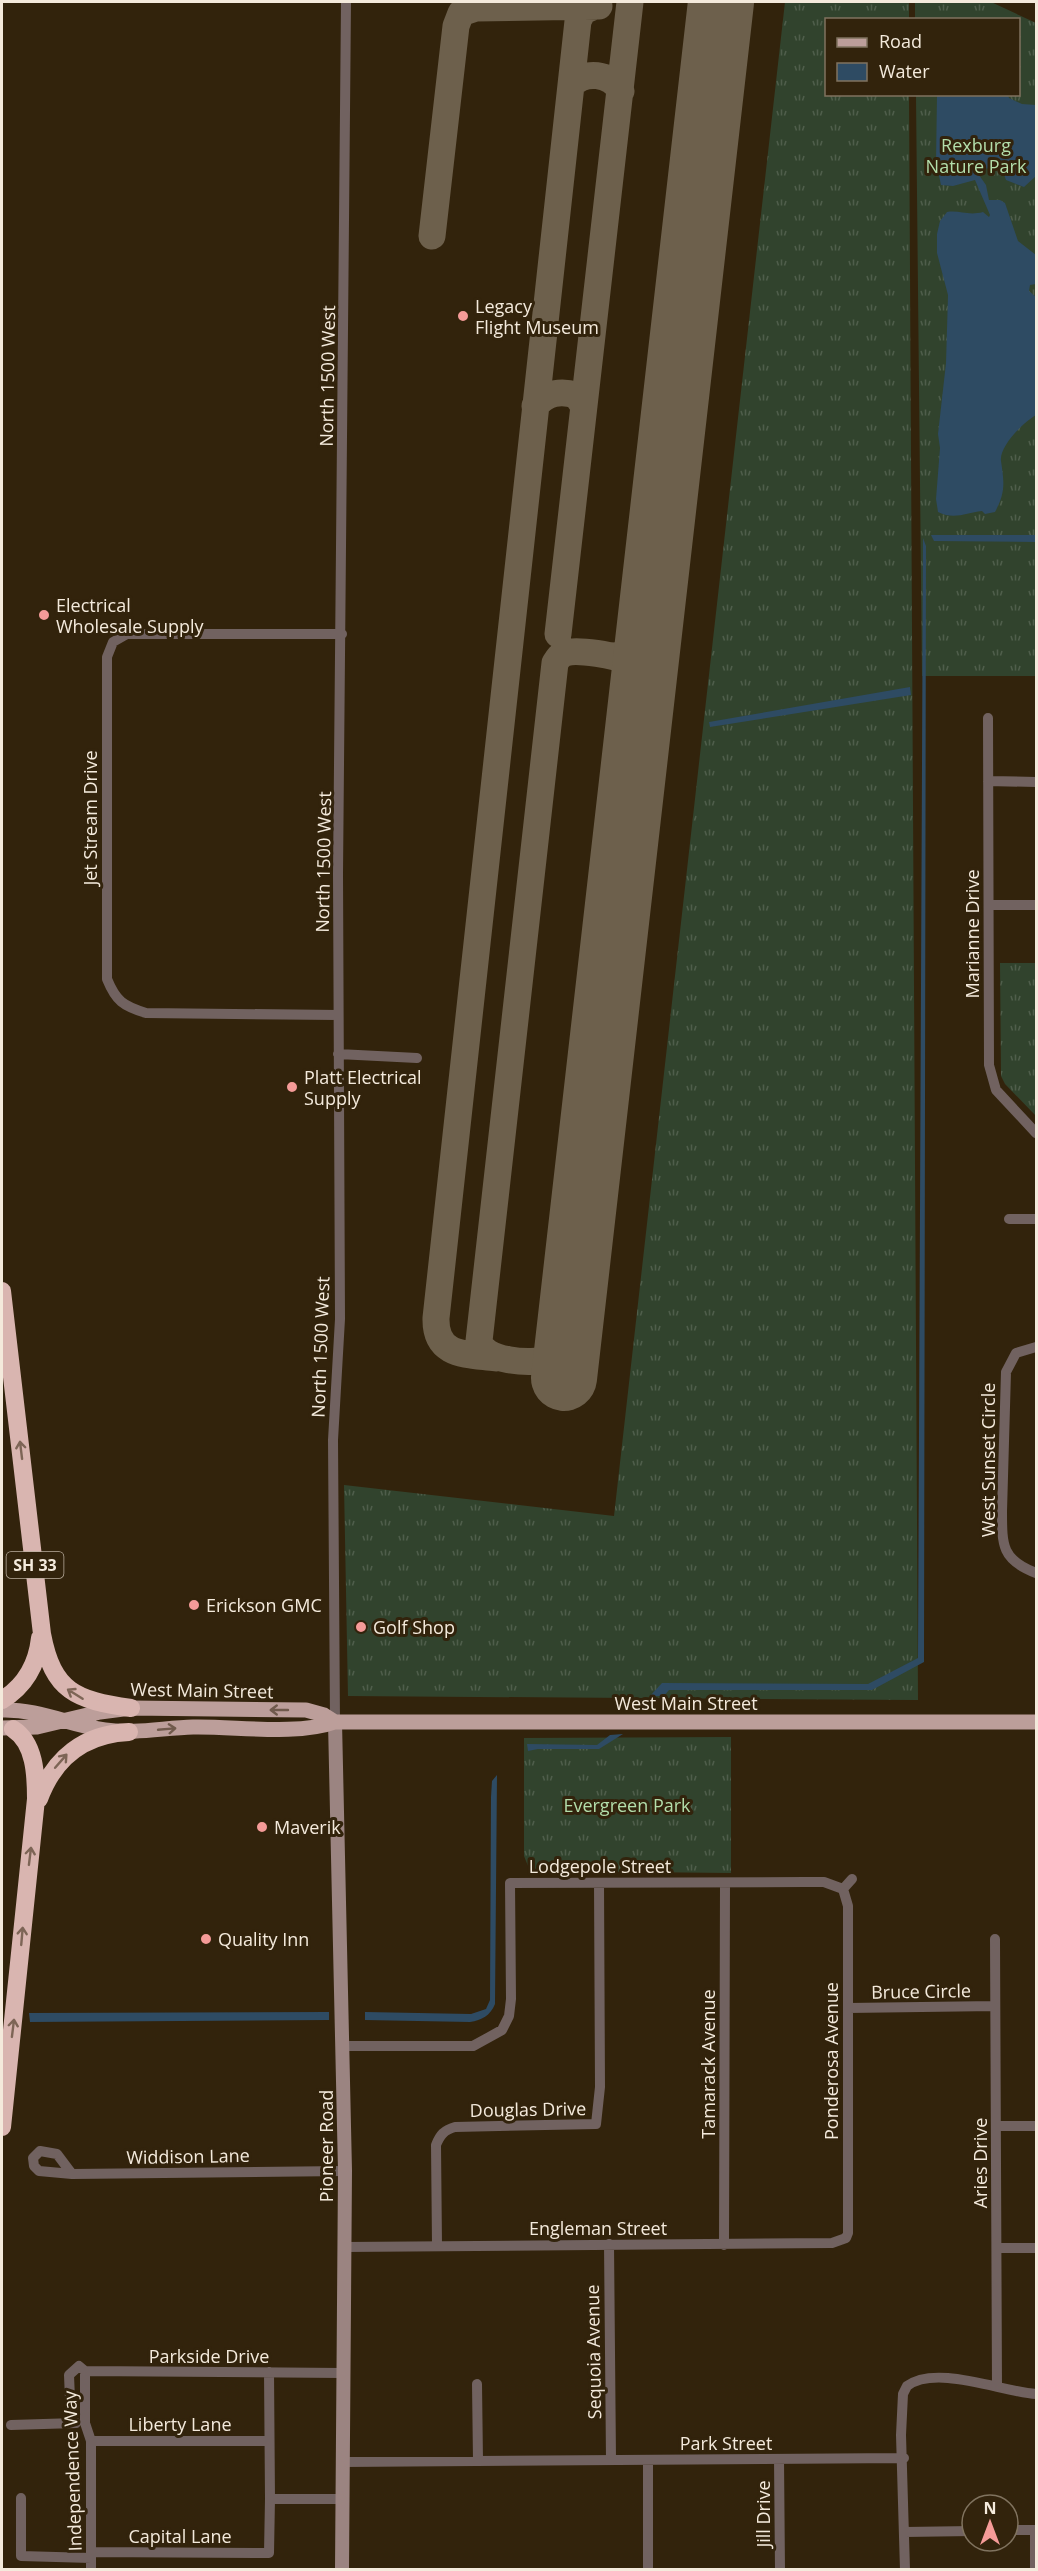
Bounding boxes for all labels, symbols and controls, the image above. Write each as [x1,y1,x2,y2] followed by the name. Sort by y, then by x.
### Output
[825,18,1020,96] legend
[879,29,922,53] text: Road
[879,59,930,83] text: Water
[926,133,1027,178] park label: Rexburg Nature Park
[475,294,599,339] place label: Legacy Flight Museum
[314,305,340,447] street label: North 1500 West
[456,309,470,323] marker: Legacy Flight Museum
[56,593,205,638] place label: Electrical Wholesale Supply
[37,608,51,622] marker: Electrical Wholesale Supply
[78,750,102,888] street label: Jet Stream Drive
[310,791,336,933] street label: North 1500 West
[960,869,984,999] street label: Marianne Drive
[304,1065,422,1110] place label: Platt Electrical Supply
[285,1080,299,1094] marker: Platt Electrical Supply
[306,1276,334,1418] street label: North 1500 West
[976,1383,1000,1537] street label: West Sunset Circle
[15,1441,26,1461] one-way arrow
[6,1552,63,1578] road number: SH 33
[206,1593,322,1617] place label: Erickson GMC
[187,1598,201,1612] marker: Erickson GMC
[373,1615,455,1639] place label: Golf Shop
[354,1620,368,1634] marker: Golf Shop
[130,1677,274,1703] street label: West Main Street
[67,1687,84,1699] one-way arrow
[614,1691,758,1715] street label: West Main Street
[270,1704,290,1716] one-way arrow
[156,1723,176,1734] one-way arrow
[54,1754,68,1769] one-way arrow
[563,1793,691,1817] park label: Evergreen Park
[274,1815,341,1839] place label: Maverik
[255,1820,269,1834] marker: Maverik
[25,1847,36,1867] one-way arrow
[529,1854,671,1878] street label: Lodgepole Street
[16,1927,27,1947] one-way arrow
[218,1927,309,1951] place label: Quality Inn
[199,1932,213,1946] marker: Quality Inn
[871,1978,971,2004] street label: Bruce Circle
[819,1982,843,2140] street label: Ponderosa Avenue
[696,1989,720,2139] street label: Tamarack Avenue
[8,2018,19,2038] one-way arrow
[314,2090,338,2202] street label: Pioneer Road
[470,2096,586,2122] street label: Douglas Drive
[968,2118,992,2208] street label: Aries Drive
[126,2143,250,2169] street label: Widdison Lane
[529,2216,667,2240] street label: Engleman Street
[580,2284,606,2420] street label: Sequoia Avenue
[149,2344,269,2368] street label: Parkside Drive
[57,2389,87,2552] street label: Independence Way
[128,2412,232,2436] street label: Liberty Lane
[680,2431,772,2455] street label: Park Street
[751,2480,775,2550] street label: Jill Drive
[960,2493,1020,2553] north arrow
[983,2497,997,2519] text: N
[128,2524,232,2548] street label: Capital Lane

